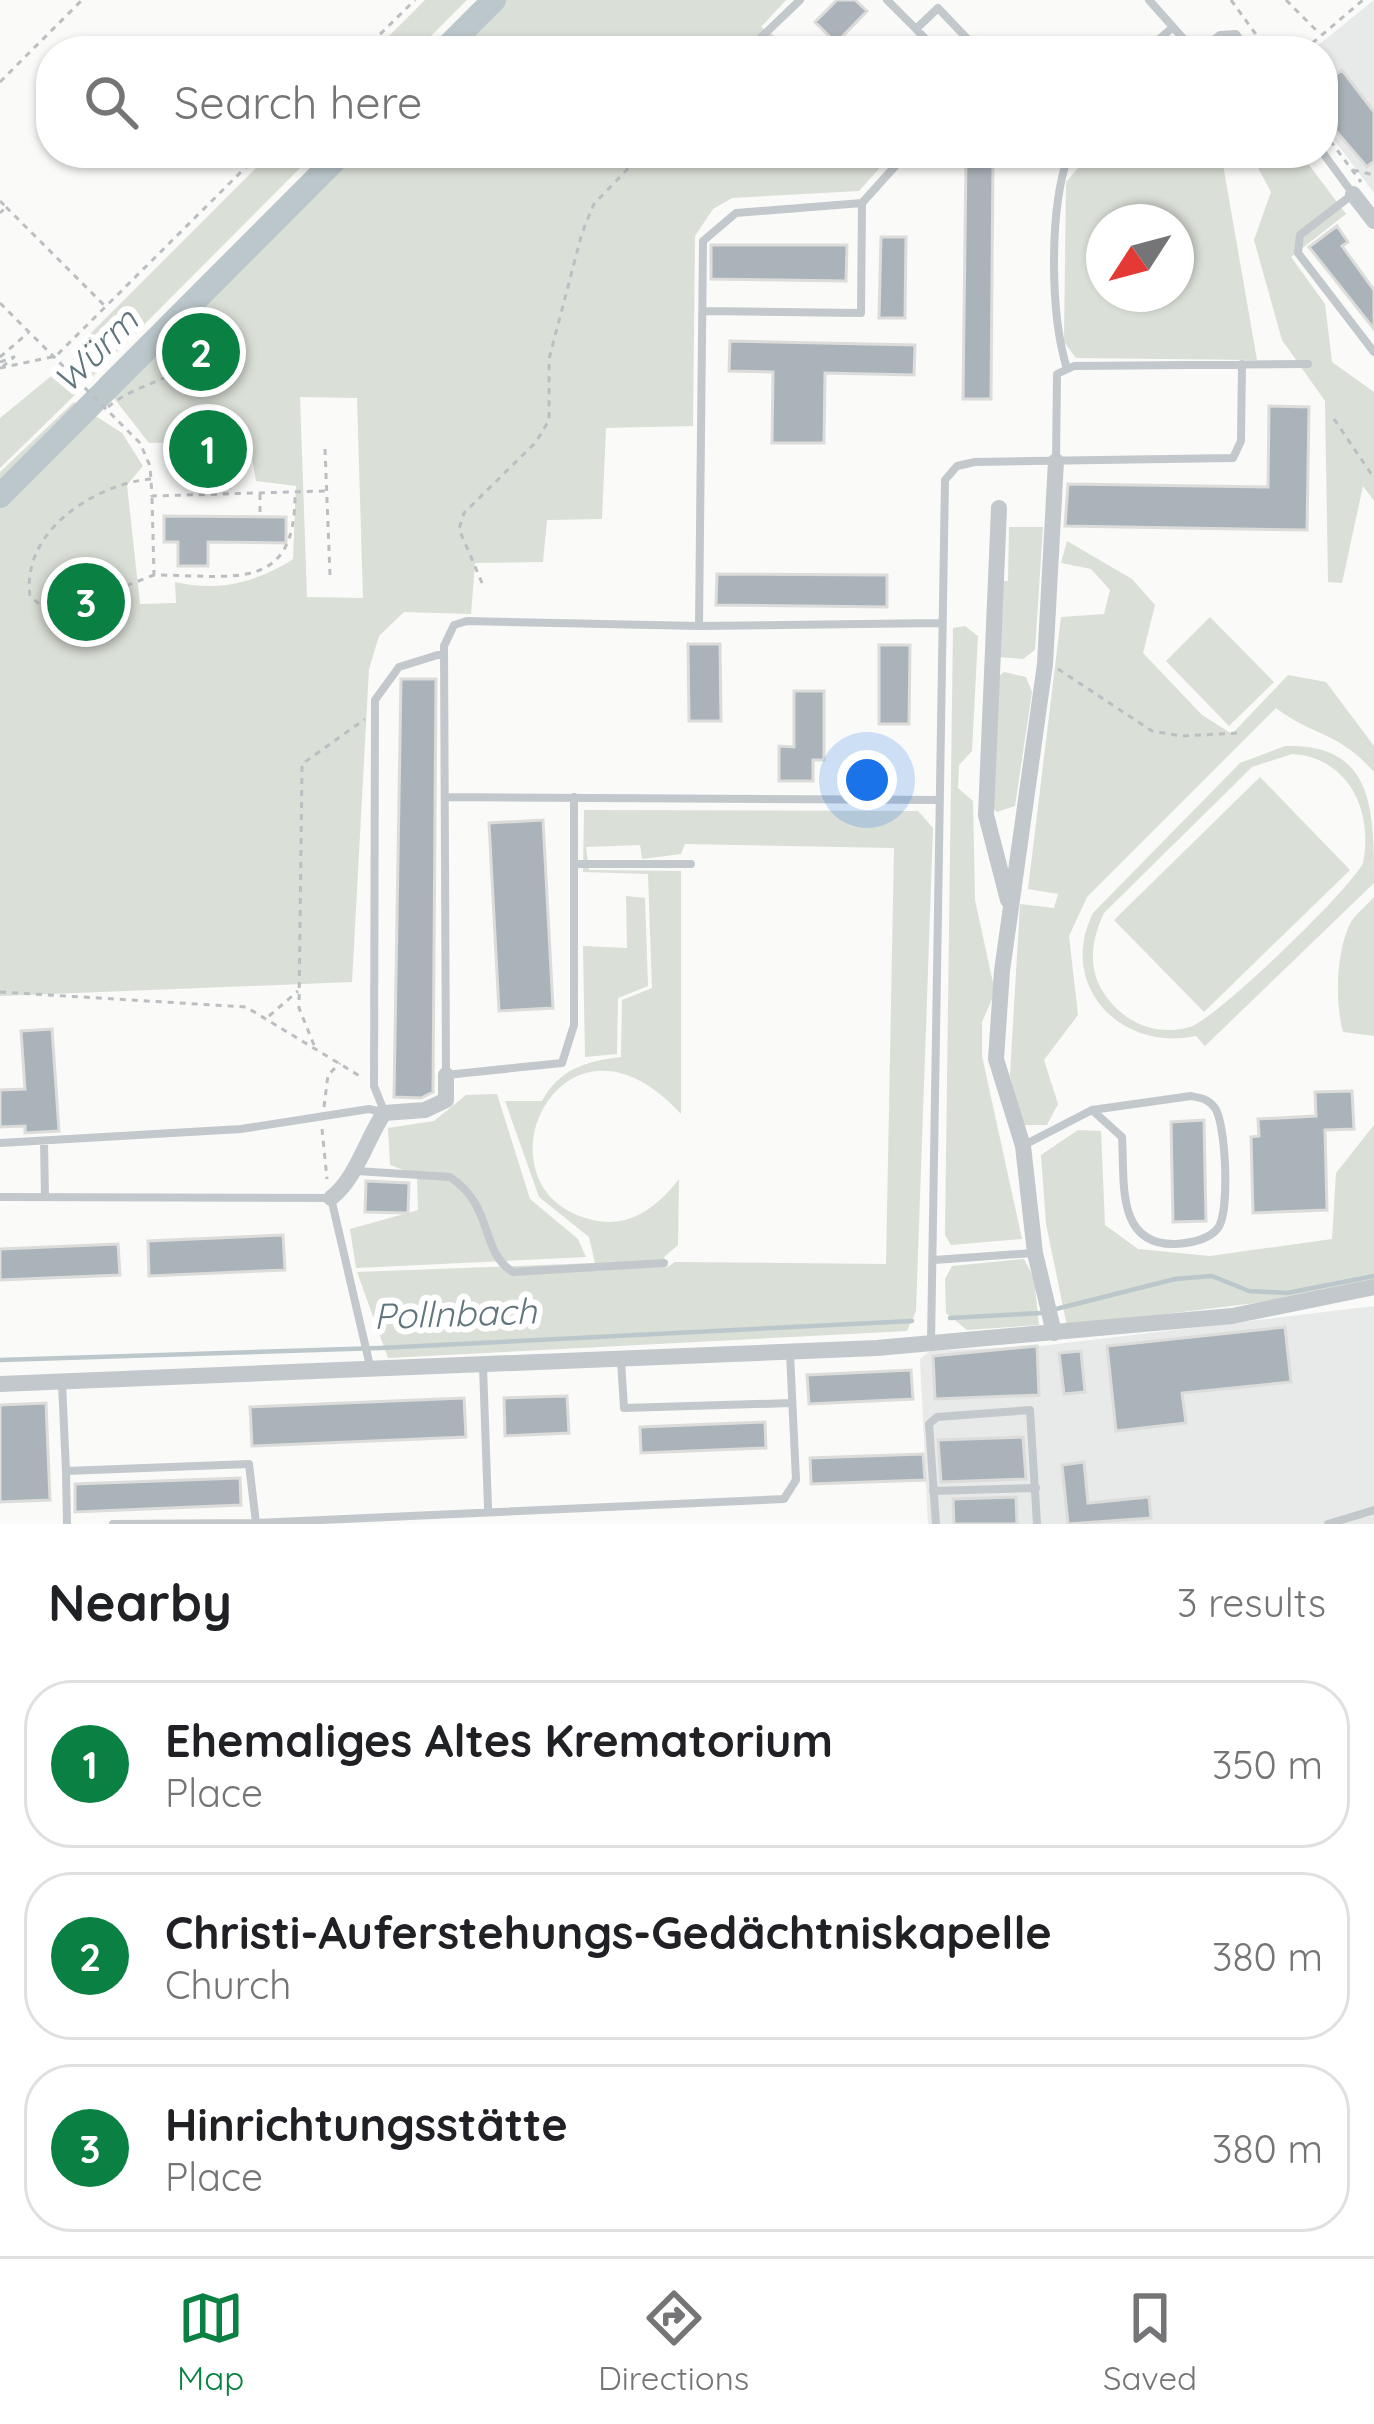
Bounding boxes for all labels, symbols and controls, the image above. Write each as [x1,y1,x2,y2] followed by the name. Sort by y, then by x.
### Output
[36,36,1338,168] search box
[78,69,144,135] icon: search
[174,74,422,130] text: Search here
[1086,204,1194,312] north arrow
[43,297,148,402] water label: Würm
[162,307,240,397] pin: 2
[169,404,247,494] pin: 1
[47,557,125,647] pin: 3
[837,750,897,810] your location
[373,1288,538,1338] water label: Pollnbach
[48,1570,232,1634] text: Nearby
[1177,1578,1326,1627] text: 3 results
[165,1712,833,1768] text: Ehemaliges Altes Krematorium
[82,1740,98,1789] text: 1
[1212,1740,1323,1789] text: 350 m
[165,1768,263,1817] text: Place
[165,1904,1052,1960] text: Christi-Auferstehungs-Gedächtniskapelle
[79,1932,101,1981] text: 2
[1212,1932,1323,1981] text: 380 m
[165,1960,291,2009] text: Church
[165,2096,568,2152] text: Hinrichtungsstätte
[80,2124,100,2173] text: 3
[1212,2124,1323,2173] text: 380 m
[165,2152,263,2201] text: Place
[177,2285,244,2398] tab: Map
[598,2285,749,2398] tab: Directions
[1103,2285,1197,2398] tab: Saved

